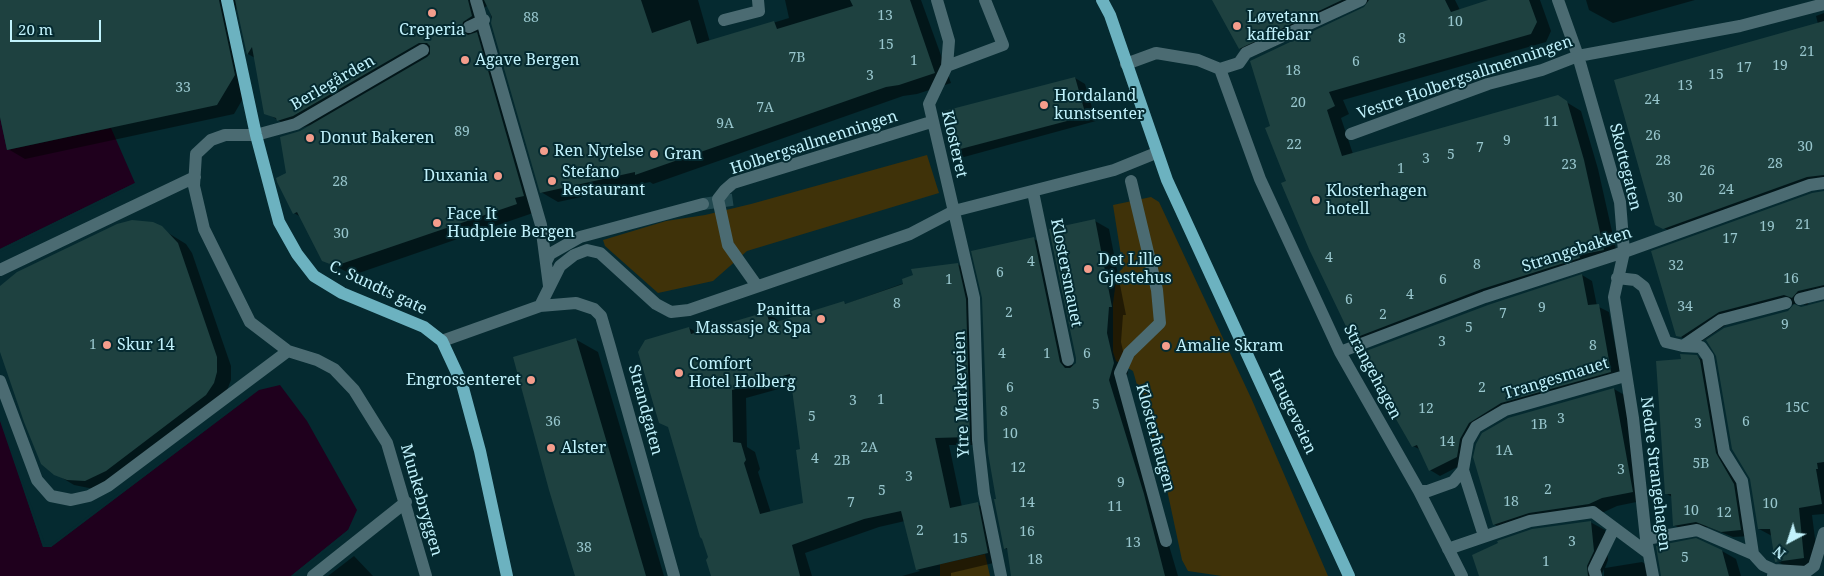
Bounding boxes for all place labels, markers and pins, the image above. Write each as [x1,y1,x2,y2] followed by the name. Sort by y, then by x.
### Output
[426,7,438,19] marker: Creperia
[1247,7,1319,45] place label: Løvetann kaffebar
[399,20,465,40] place label: Creperia
[1231,20,1243,32] marker: Løvetann kaffebar
[475,50,580,70] place label: Agave Bergen
[459,54,471,66] marker: Agave Bergen
[1054,86,1145,124] place label: Hordaland kunstsenter
[1038,99,1050,111] marker: Hordaland kunstsenter
[320,128,435,148] place label: Donut Bakeren
[304,132,316,144] marker: Donut Bakeren
[554,141,644,161] place label: Ren Nytelse
[664,144,702,164] place label: Gran
[538,145,550,157] marker: Ren Nytelse
[648,148,660,160] marker: Gran
[562,162,645,200] place label: Stefano Restaurant
[424,166,488,186] place label: Duxania
[492,170,504,182] marker: Duxania
[546,175,558,187] marker: Stefano Restaurant
[1326,181,1427,219] place label: Klosterhagen hotell
[1310,194,1322,206] marker: Klosterhagen hotell
[447,204,575,242] place label: Face It Hudpleie Bergen
[431,217,443,229] marker: Face It Hudpleie Bergen
[1098,250,1172,288] place label: Det Lille Gjestehus
[1082,263,1094,275] marker: Det Lille Gjestehus
[695,300,811,338] place label: Panitta Massasje & Spa
[815,313,827,325] marker: Panitta Massasje & Spa
[117,335,175,355] place label: Skur 14
[1176,336,1284,356] place label: Amalie Skram
[101,339,113,351] marker: Skur 14
[1160,340,1172,352] marker: Amalie Skram
[689,354,796,392] place label: Comfort Hotel Holberg
[673,367,685,379] marker: Comfort Hotel Holberg
[406,370,521,390] place label: Engrossenteret
[525,374,537,386] marker: Engrossenteret
[561,438,606,458] place label: Alster
[545,442,557,454] marker: Alster

